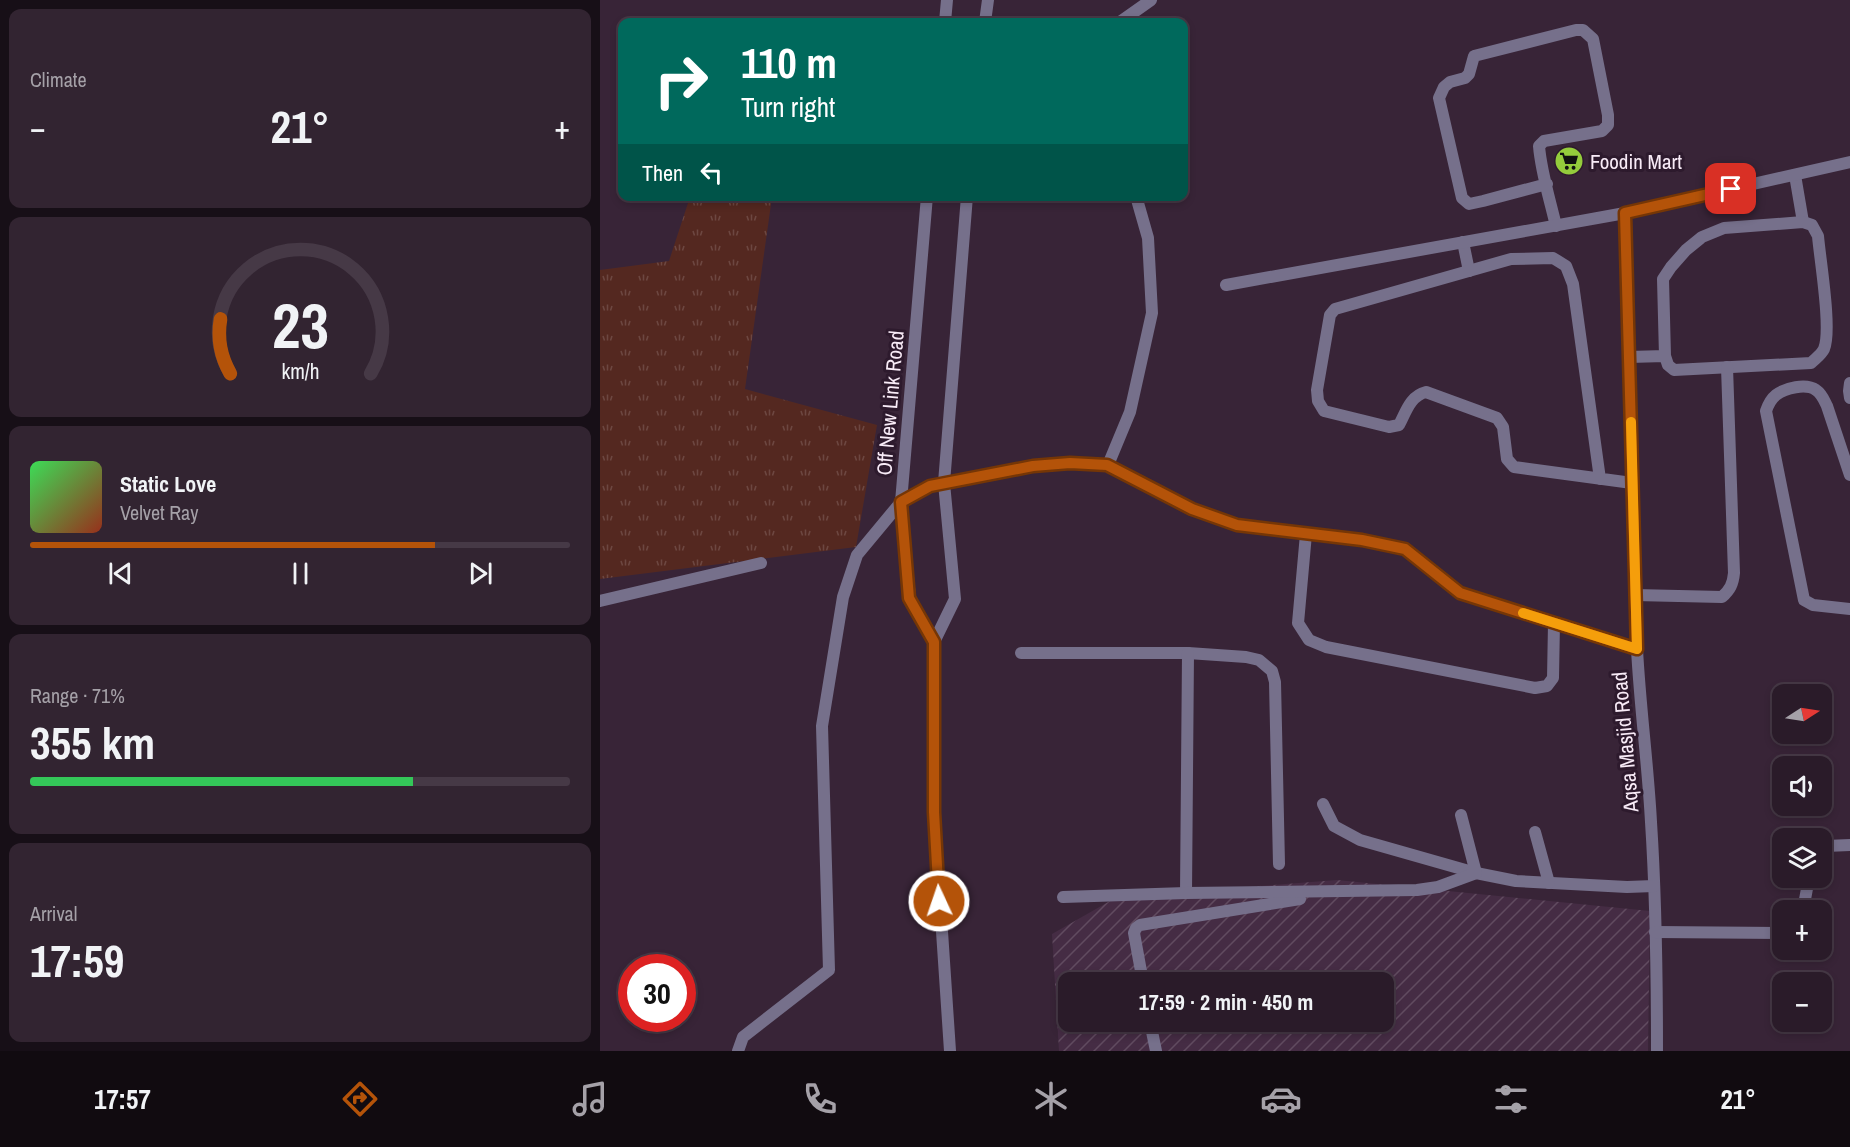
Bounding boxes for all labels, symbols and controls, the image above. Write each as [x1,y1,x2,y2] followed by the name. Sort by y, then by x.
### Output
[741,35,837,91] text: 110 m
[642,42,720,120] icon: right
[30,66,87,93] text: Climate
[741,89,835,125] text: Turn right
[270,96,330,157] text: 21°
[30,105,46,149] text: −
[554,105,570,149] text: +
[1553,145,1585,177] supermarket icon: Foodin Mart
[1590,147,1682,176] place label: Foodin Mart
[695,156,728,189] icon: left
[642,158,683,188] text: Then
[1705,163,1756,214] pin
[1714,172,1747,205] icon: arrive
[272,283,328,367] text: 23
[869,329,911,477] street label: Off New Link Road
[281,358,319,387] text: km/h
[120,469,216,499] text: Static Love
[120,499,198,526] text: Velvet Ray
[104,557,137,590] icon: previous
[284,557,317,590] icon: pause
[464,557,497,590] icon: next
[1604,671,1646,814] street label: Aqsa Masjid Road
[30,682,125,709] text: Range · 71%
[1772,684,1832,744] north arrow
[1772,684,1832,1032] map controls
[30,712,155,773] text: 355 km
[1772,756,1832,816] button: sound
[1772,828,1832,888] button: layers
[907,869,971,933] position arrow
[30,900,77,927] text: Arrival
[1772,900,1832,960] button: +
[30,930,124,991] text: 17:59
[618,954,696,1032] speed limit sign: 30
[1772,972,1832,1032] button: −
[1139,987,1313,1017] text: 17:59 · 2 min · 450 m
[339,1078,381,1120] icon: directions
[569,1078,611,1120] icon: music
[799,1078,841,1120] icon: phone
[1030,1078,1072,1120] icon: climate
[1260,1078,1302,1120] icon: car
[1490,1078,1532,1120] icon: filters
[94,1081,151,1117] text: 17:57
[1720,1081,1756,1117] text: 21°

